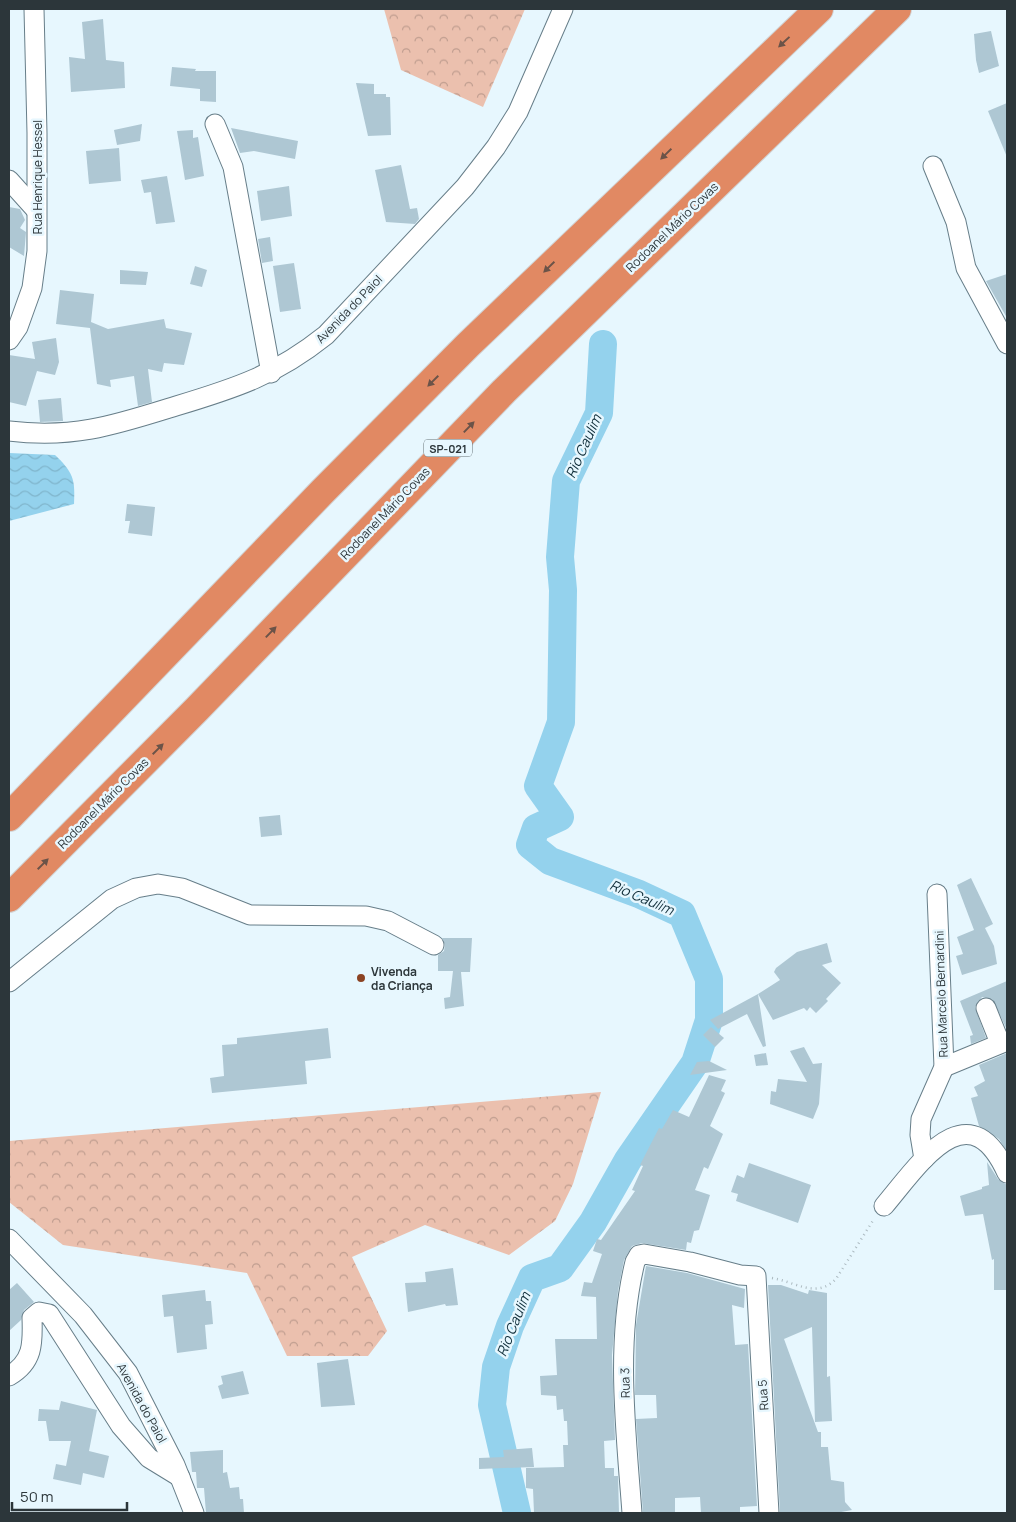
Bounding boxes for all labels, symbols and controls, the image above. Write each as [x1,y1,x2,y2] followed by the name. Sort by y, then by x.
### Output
[778,36,790,48] one-way arrow
[29,120,46,234] street label: Rua Henrique Hessel
[660,148,672,160] one-way arrow
[622,178,722,276] street label: Rodoanel Mário Covas
[543,261,555,273] one-way arrow
[312,271,386,347] street label: Avenida do Paiol
[427,374,439,386] one-way arrow
[561,410,606,481] water label: Rio Caulim
[463,421,475,433] one-way arrow
[424,439,472,456] road number: SP-021
[336,463,434,563] street label: Rodoanel Mário Covas
[265,626,277,638] one-way arrow
[152,743,164,755] one-way arrow
[54,754,152,852] street label: Rodoanel Mário Covas
[37,858,49,870] one-way arrow
[607,875,678,919] water label: Rio Caulim
[930,930,952,1058] street label: Rua Marcelo Bernardini
[371,963,433,994] place label: Vivenda da Criança
[355,972,367,984] marker: Vivenda da Criança
[492,1288,535,1359] water label: Rio Caulim
[113,1360,171,1446] street label: Avenida do Paiol
[616,1368,634,1398] street label: Rua 3
[753,1379,773,1411] street label: Rua 5
[12,1480,128,1512] scale bar
[20,1486,54,1507] text: 50 m

